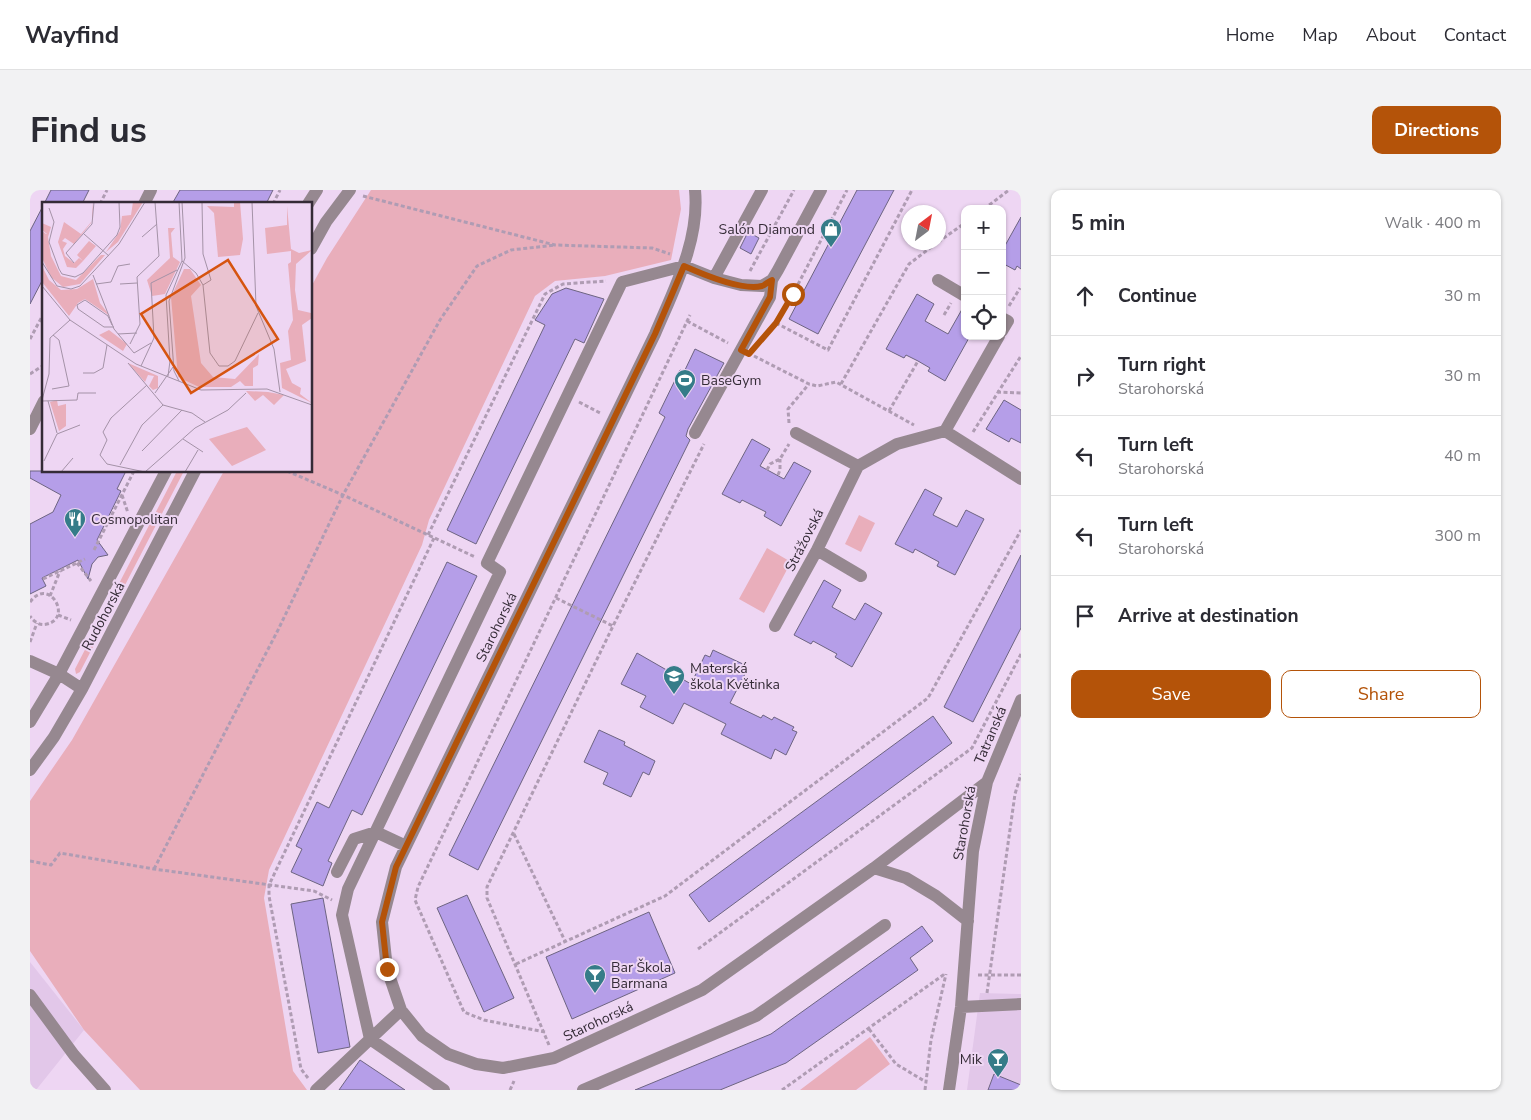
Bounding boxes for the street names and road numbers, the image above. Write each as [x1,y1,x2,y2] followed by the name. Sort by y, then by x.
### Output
[781,506,828,575] street label: Strážovská
[77,579,129,654] street label: Rudohorská
[471,589,522,665] street label: Starohorská
[970,703,1011,767] street label: Tatranská
[949,784,980,862] street label: Starohorská
[560,997,636,1046] street label: Starohorská

